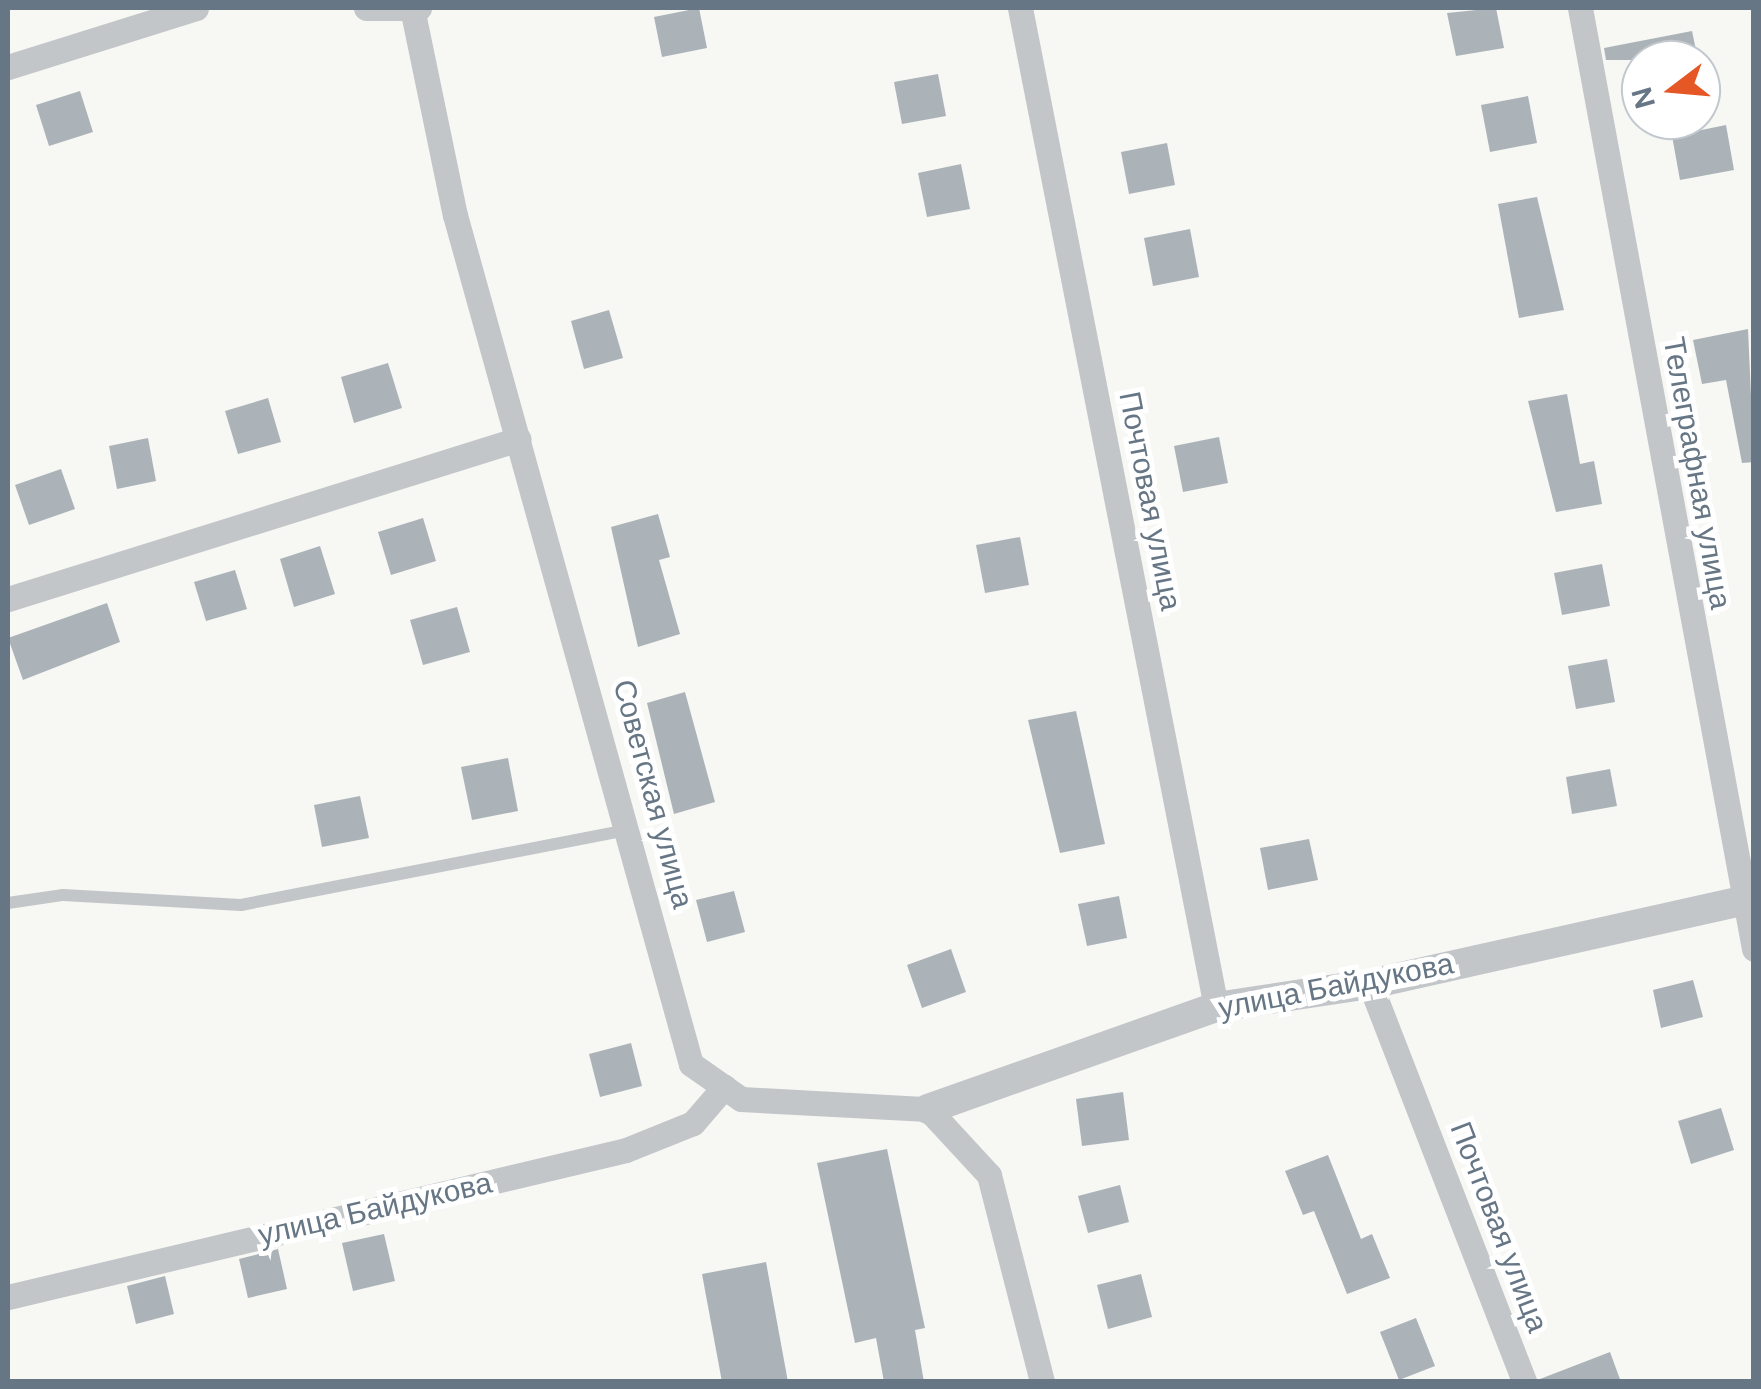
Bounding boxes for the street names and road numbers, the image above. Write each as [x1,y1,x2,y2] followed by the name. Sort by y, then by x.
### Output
[1655,334,1739,612] street label: Телеграфная улица
[1111,388,1189,614] street label: Почтовая улица
[605,676,701,912] street label: Советская улица
[1215,946,1457,1026] street label: улица Байдукова
[1442,1117,1556,1337] street label: Почтовая улица
[255,1165,495,1253] street label: улица Байдукова

